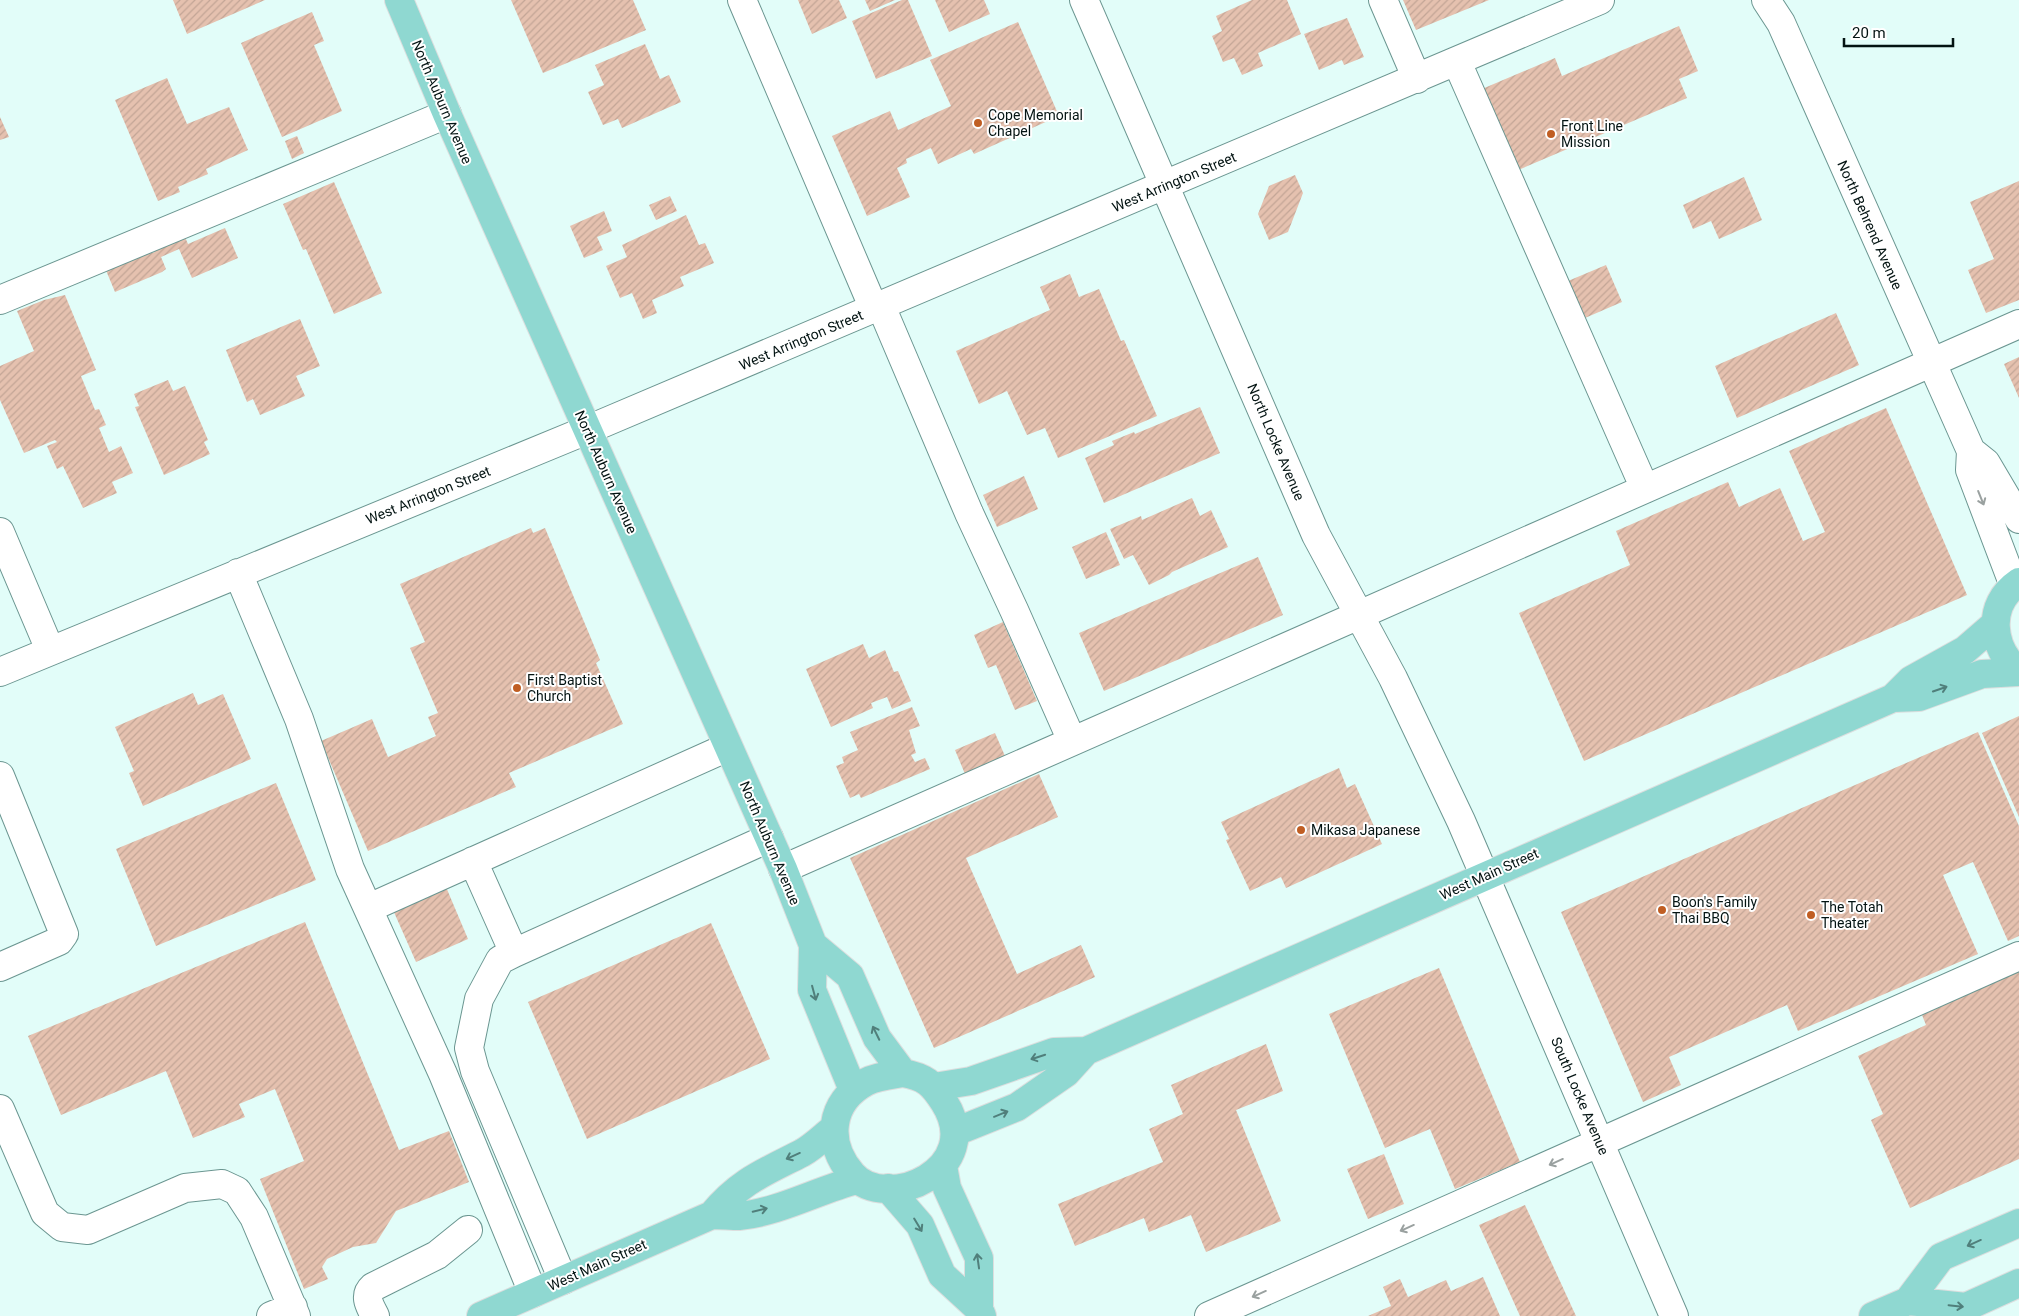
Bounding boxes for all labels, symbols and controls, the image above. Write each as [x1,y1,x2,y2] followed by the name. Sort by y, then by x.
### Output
[1844,15,1953,47] scale bar
[1852,24,1886,42] text: 20 m
[409,38,475,166] street label: North Auburn Avenue
[988,107,1083,139] place label: Cope Memorial Chapel
[972,117,984,129] marker: Cope Memorial Chapel
[1561,118,1623,150] place label: Front Line Mission
[1545,128,1557,140] marker: Front Line Mission
[1110,148,1239,215] street label: West Arrington Street
[1834,158,1906,292] street label: North Behrend Avenue
[737,306,866,373] street label: West Arrington Street
[1244,381,1308,503] street label: North Locke Avenue
[572,408,640,536] street label: North Auburn Avenue
[363,462,493,527] street label: West Arrington Street
[1977,490,1986,505] one-way arrow
[527,672,603,704] place label: First Baptist Church
[511,682,523,694] marker: First Baptist Church
[1932,684,1947,693] one-way arrow
[737,779,803,907] street label: North Auburn Avenue
[1311,822,1420,838] place label: Mikasa Japanese
[1295,824,1307,836] marker: Mikasa Japanese
[1437,845,1541,903] street label: West Main Street
[1672,894,1758,926] place label: Boon's Family Thai BBQ
[1821,899,1883,931] place label: The Totah Theater
[1656,904,1668,916] marker: Boon's Family Thai BBQ
[1805,909,1817,921] marker: The Totah Theater
[810,985,820,1001] one-way arrow
[871,1026,880,1041] one-way arrow
[1548,1035,1612,1157] street label: South Locke Avenue
[1030,1053,1046,1063] one-way arrow
[993,1108,1008,1117] one-way arrow
[786,1152,801,1162] one-way arrow
[1549,1157,1564,1167] one-way arrow
[752,1205,768,1215] one-way arrow
[914,1218,924,1232] one-way arrow
[1400,1224,1415,1234] one-way arrow
[545,1236,649,1294] street label: West Main Street
[1967,1238,1982,1248] one-way arrow
[972,1253,982,1269] one-way arrow
[1252,1289,1267,1299] one-way arrow
[1948,1301,1964,1311] one-way arrow

